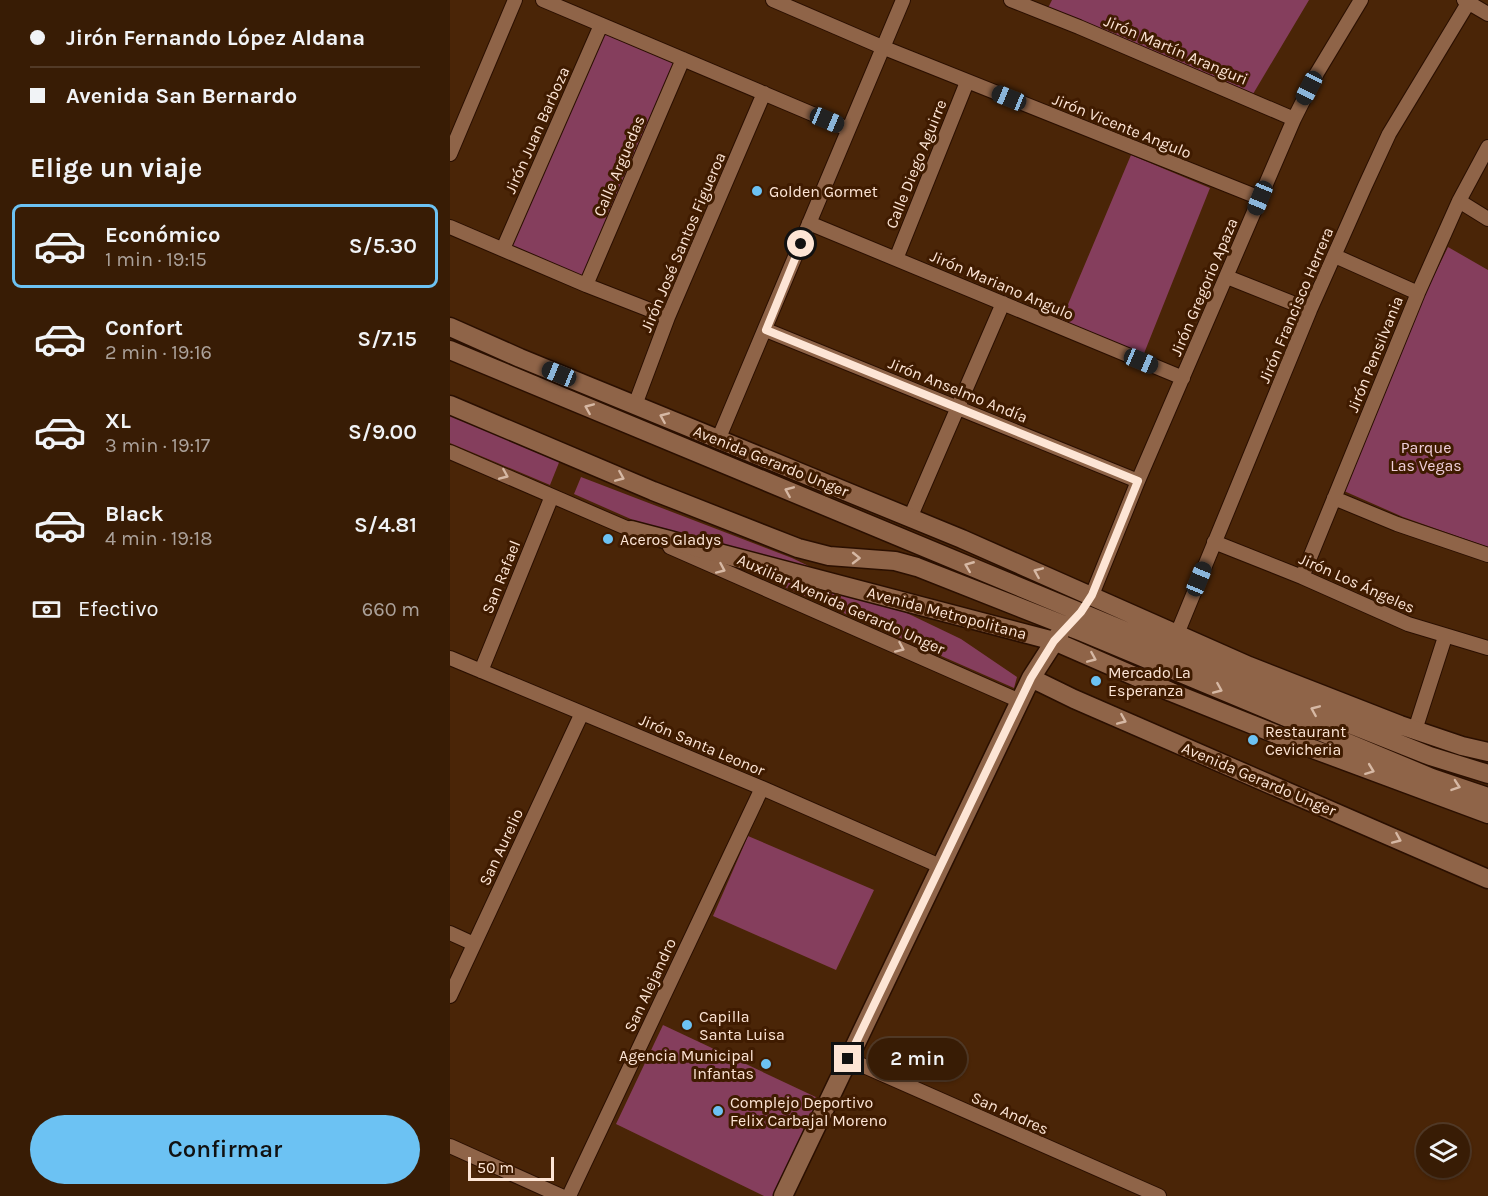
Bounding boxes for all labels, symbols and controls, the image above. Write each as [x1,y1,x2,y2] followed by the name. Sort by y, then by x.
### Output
[1101,11,1251,89] street label: Jirón Martín Aranguri
[66,25,365,51] text: Jirón Fernando López Aldana
[501,64,573,196] street label: Jirón Juan Barboza
[1293,68,1325,108] car
[66,83,297,109] text: Avenida San Bernardo
[989,83,1029,113] car
[1050,89,1194,163] street label: Jirón Vicente Angulo
[881,97,951,231] street label: Calle Diego Aguirre
[807,105,847,135] car
[589,113,649,219] street label: Calle Arguedas
[636,149,730,335] street label: Jirón José Santos Figueroa
[30,152,202,184] text: Elige un viaje
[1245,178,1275,218] car
[769,182,878,201] place label: Golden Gormet
[750,184,764,198] marker: Golden Gormet
[1166,215,1242,359] street label: Jirón Gregorio Apaza
[33,219,87,273] icon: car
[105,222,220,248] text: Económico
[1255,224,1337,386] street label: Jirón Francisco Herrera
[787,230,814,257] route start
[349,233,417,259] text: S/5.30
[927,246,1077,324] street label: Jirón Mariano Angulo
[105,248,207,271] text: 1 min · 19:15
[1343,293,1407,415] street label: Jirón Pensilvania
[33,312,87,366] icon: car
[105,315,183,341] text: Confort
[357,326,417,352] text: S/7.15
[105,341,212,364] text: 2 min · 19:16
[1121,346,1161,376] car
[886,353,1030,427] street label: Jirón Anselmo Andía
[539,359,579,389] car
[585,403,596,415] one-way arrow
[33,405,87,459] icon: car
[105,408,131,434] text: XL
[660,412,671,424] one-way arrow
[348,419,417,445] text: S/9.00
[691,421,852,501] street label: Avenida Gerardo Unger
[105,434,210,457] text: 3 min · 19:17
[1390,438,1462,475] park label: Parque Las Vegas
[498,468,509,480] one-way arrow
[614,469,625,481] one-way arrow
[784,486,795,498] one-way arrow
[33,498,87,552] icon: car
[105,501,164,527] text: Black
[354,512,417,538] text: S/4.81
[105,527,212,550] text: 4 min · 19:18
[620,530,721,549] place label: Aceros Gladys
[601,532,615,546] marker: Aceros Gladys
[478,537,524,617] street label: San Rafael
[1296,549,1418,617] street label: Jirón Los Ángeles
[734,550,948,659] street label: Auxiliar Avenida Gerardo Unger
[851,552,860,564] one-way arrow
[1184,559,1214,599] car
[964,561,975,573] one-way arrow
[715,562,726,574] one-way arrow
[1034,567,1045,579] one-way arrow
[865,583,1029,643] street label: Avenida Metropolitana
[30,593,63,626] icon: cash
[78,596,158,622] text: Efectivo
[362,598,420,621] text: 660 m
[893,641,904,653] one-way arrow
[1086,651,1097,663] one-way arrow
[1108,663,1191,700] place label: Mercado La Esperanza
[1089,674,1103,688] marker: Mercado La Esperanza
[1211,681,1222,693] one-way arrow
[1311,705,1322,717] one-way arrow
[636,710,768,780] street label: Jirón Santa Leonor
[1115,713,1126,725] one-way arrow
[1265,722,1346,759] place label: Restaurant Cevicheria
[1246,733,1260,747] marker: Restaurant Cevicheria
[1179,738,1339,820] street label: Avenida Gerardo Unger
[1364,763,1375,776] one-way arrow
[1450,779,1461,792] one-way arrow
[475,805,527,889] street label: San Aurelio
[1391,832,1402,844] one-way arrow
[620,935,680,1035] street label: San Alejandro
[699,1007,785,1044] place label: Capilla Santa Luisa
[680,1018,694,1032] marker: Capilla Santa Luisa
[869,1038,968,1080] callout: 2 min
[834,1045,861,1072] route end
[619,1046,754,1083] place label: Agencia Municipal Infantas
[890,1047,945,1070] text: 2 min
[759,1057,773,1071] marker: Agencia Municipal Infantas
[968,1088,1052,1138] street label: San Andres
[730,1093,887,1130] place label: Complejo Deportivo Felix Carbajal Moreno
[711,1104,725,1118] marker: Complejo Deportivo Felix Carbajal Moreno
[30,1115,420,1184] button: Confirmar
[1416,1124,1470,1178] map controls
[1416,1124,1470,1178] button: layers
[468,1154,554,1182] scale bar
[477,1158,514,1177] text: 50 m

